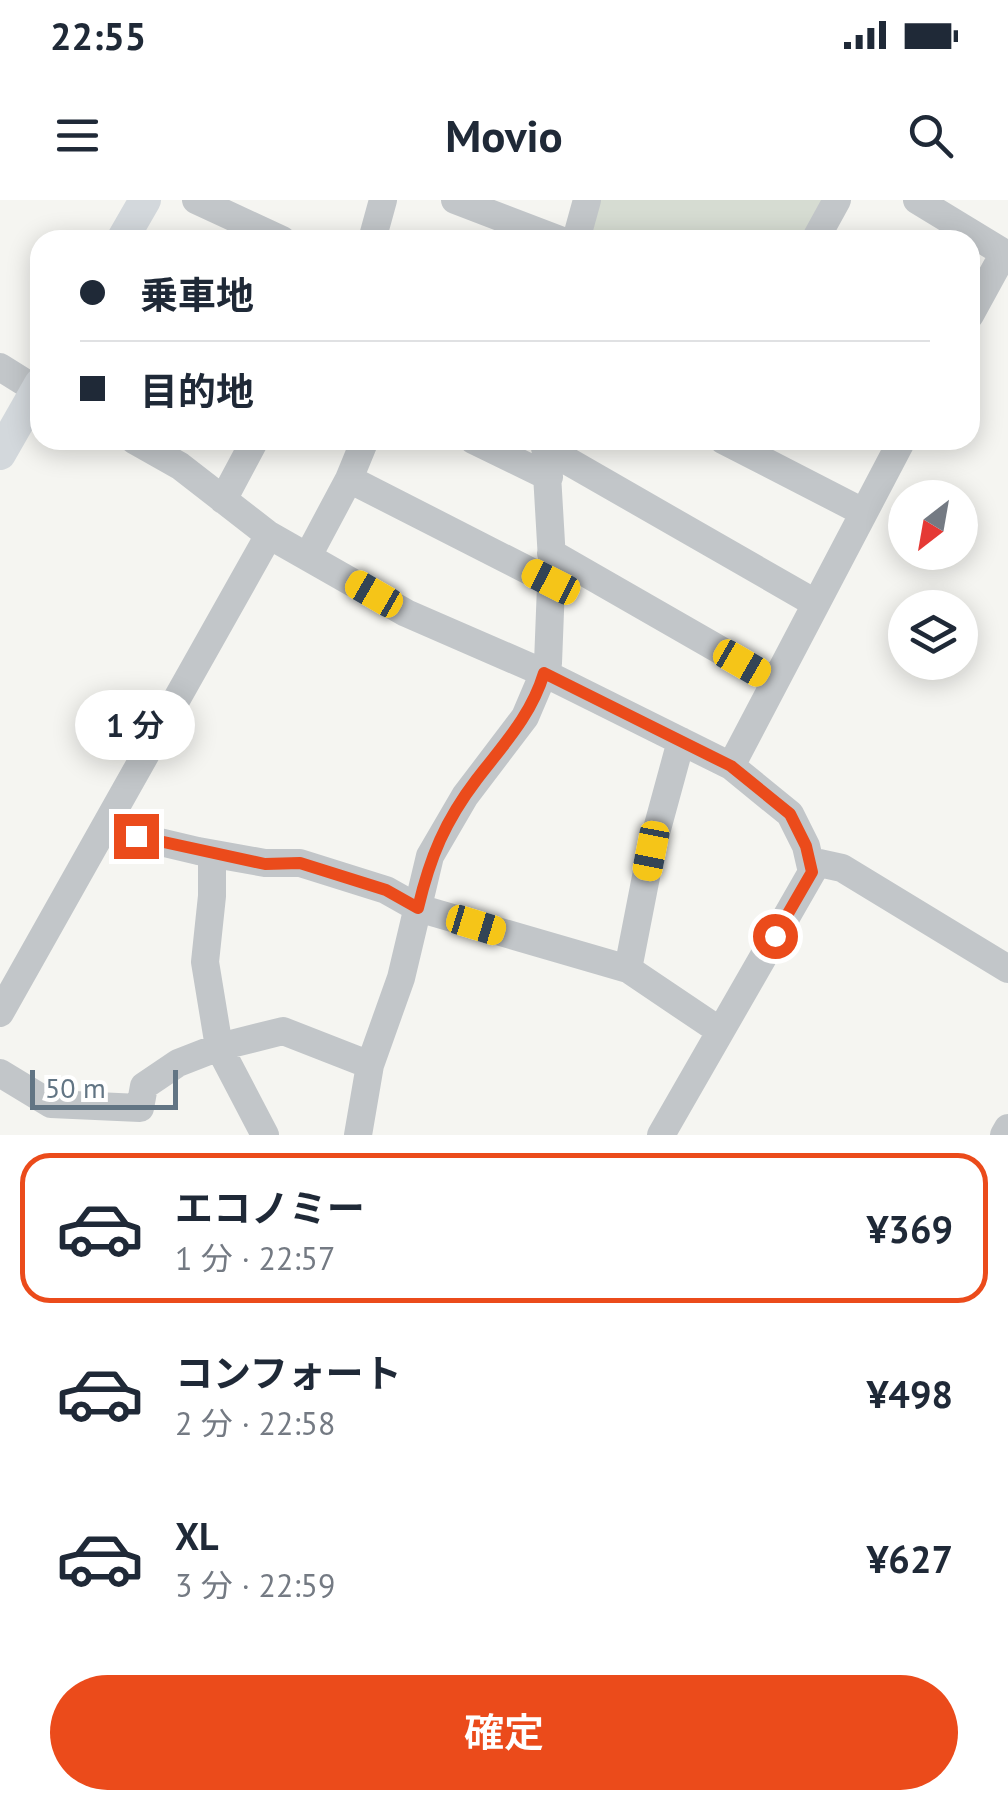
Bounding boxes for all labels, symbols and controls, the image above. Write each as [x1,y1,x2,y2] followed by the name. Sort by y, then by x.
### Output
[50,11,146,60] text: 22:55
[445,106,563,164] text: Movio
[50,108,105,163] icon: menu
[903,108,958,163] icon: search
[140,270,254,319] text: 乗車地
[140,366,254,415] text: 目的地
[888,480,978,570] north arrow
[888,480,978,680] map controls
[517,555,585,609] car
[341,566,407,622] car
[888,590,978,680] button: layers
[709,635,775,691] car
[76,691,196,761] callout: 1 分
[106,704,164,746] text: 1 分
[114,814,159,859] route end
[631,819,671,883] car
[443,902,509,948] car
[753,914,798,959] route start
[30,1065,178,1110] scale bar
[45,1069,106,1106] text: 50 m
[55,1183,145,1273] icon: car
[175,1183,365,1232] text: エコノミー
[867,1204,953,1253] text: ¥369
[175,1237,335,1279] text: 1 分 · 22:57
[55,1348,145,1438] icon: car
[175,1348,402,1397] text: コンフォート
[867,1369,953,1418] text: ¥498
[175,1402,335,1444] text: 2 分 · 22:58
[175,1511,219,1560] text: XL
[55,1513,145,1603] icon: car
[867,1534,953,1583] text: ¥627
[175,1564,335,1606] text: 3 分 · 22:59
[50,1675,958,1790] button: 確定

